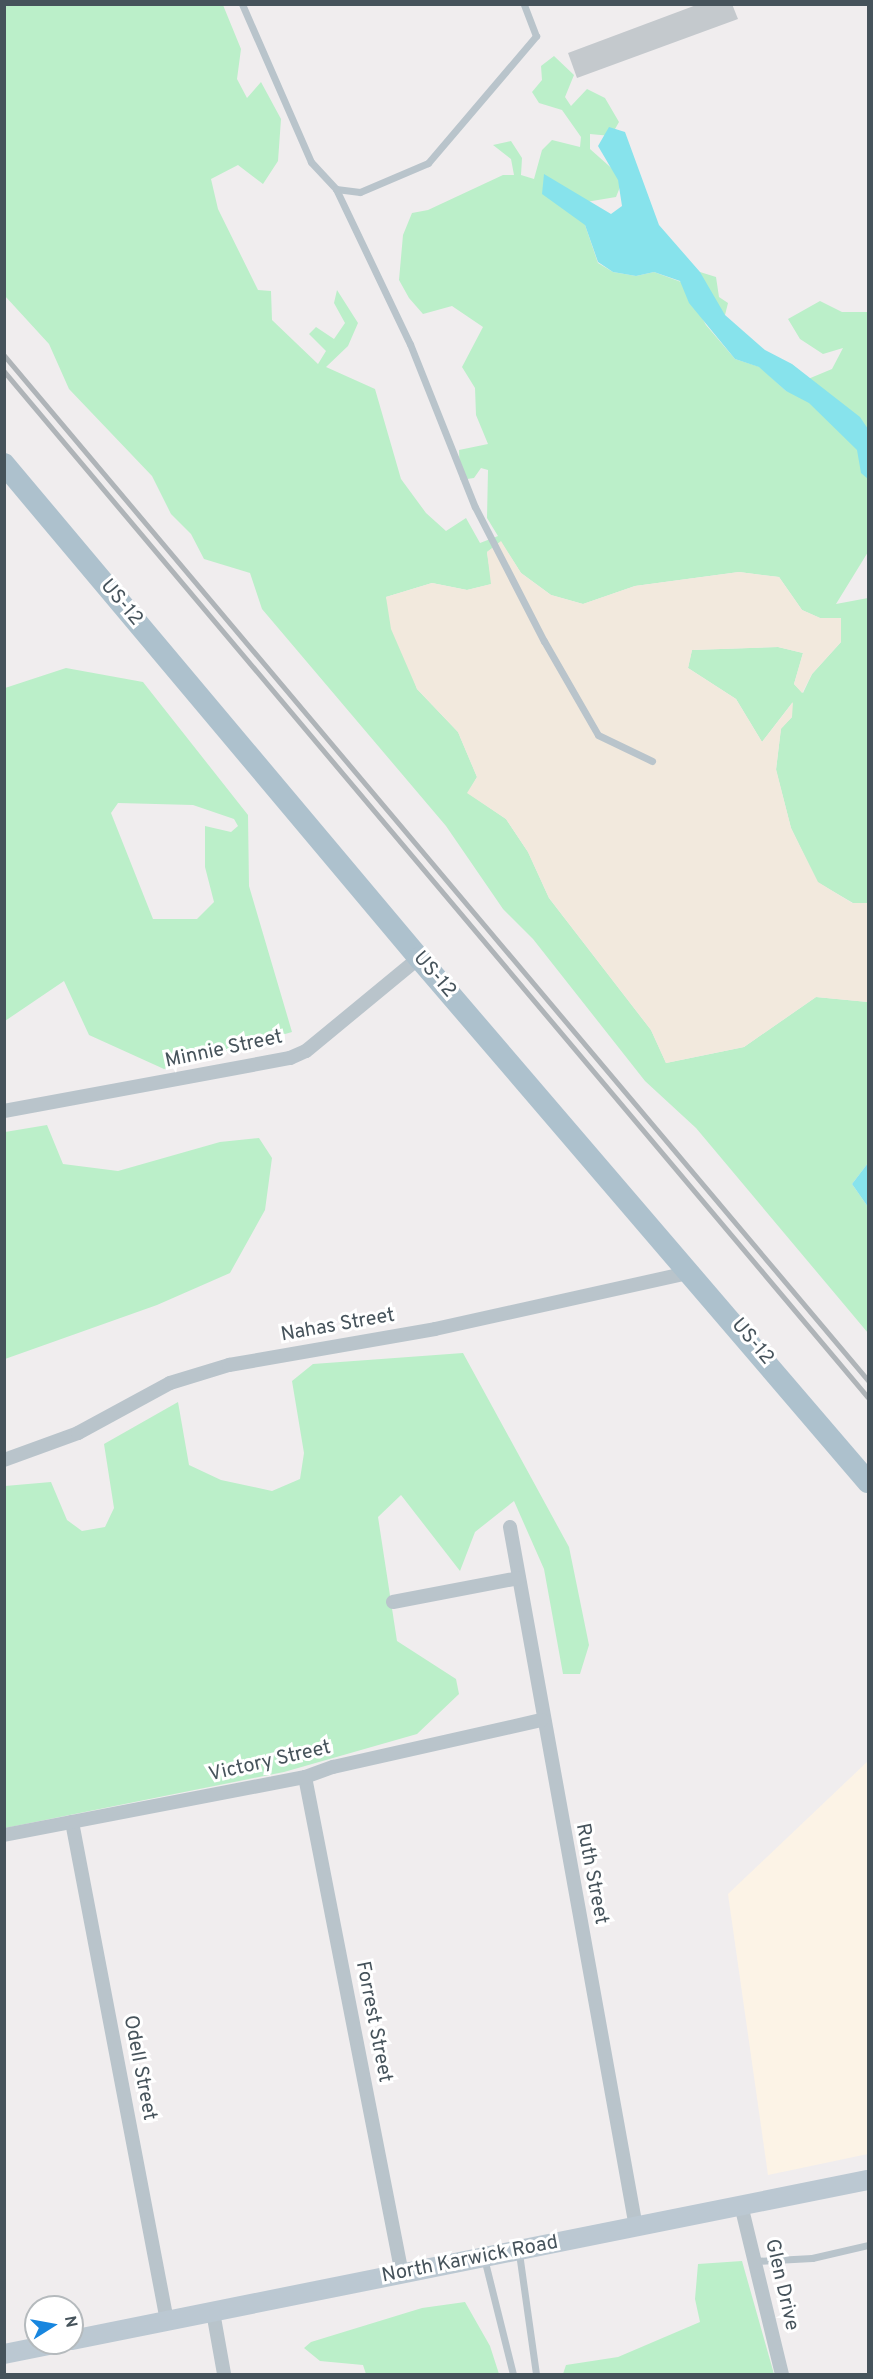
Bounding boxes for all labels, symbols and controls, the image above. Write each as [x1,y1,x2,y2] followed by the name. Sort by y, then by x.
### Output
[95,575,147,631] street label: US-12
[407,947,461,1003] street label: US-12
[163,1026,285,1074] street label: Minnie Street
[279,1304,397,1348] street label: Nahas Street
[726,1314,778,1370] street label: US-12
[207,1736,333,1788] street label: Victory Street
[569,1821,613,1927] street label: Ruth Street
[350,1959,396,2085] street label: Forrest Street
[117,2013,161,2123] street label: Odell Street
[380,2231,560,2289] street label: North Karwick Road
[759,2237,803,2333] street label: Glen Drive
[24,2295,84,2355] north arrow
[59,2314,81,2329] text: N

